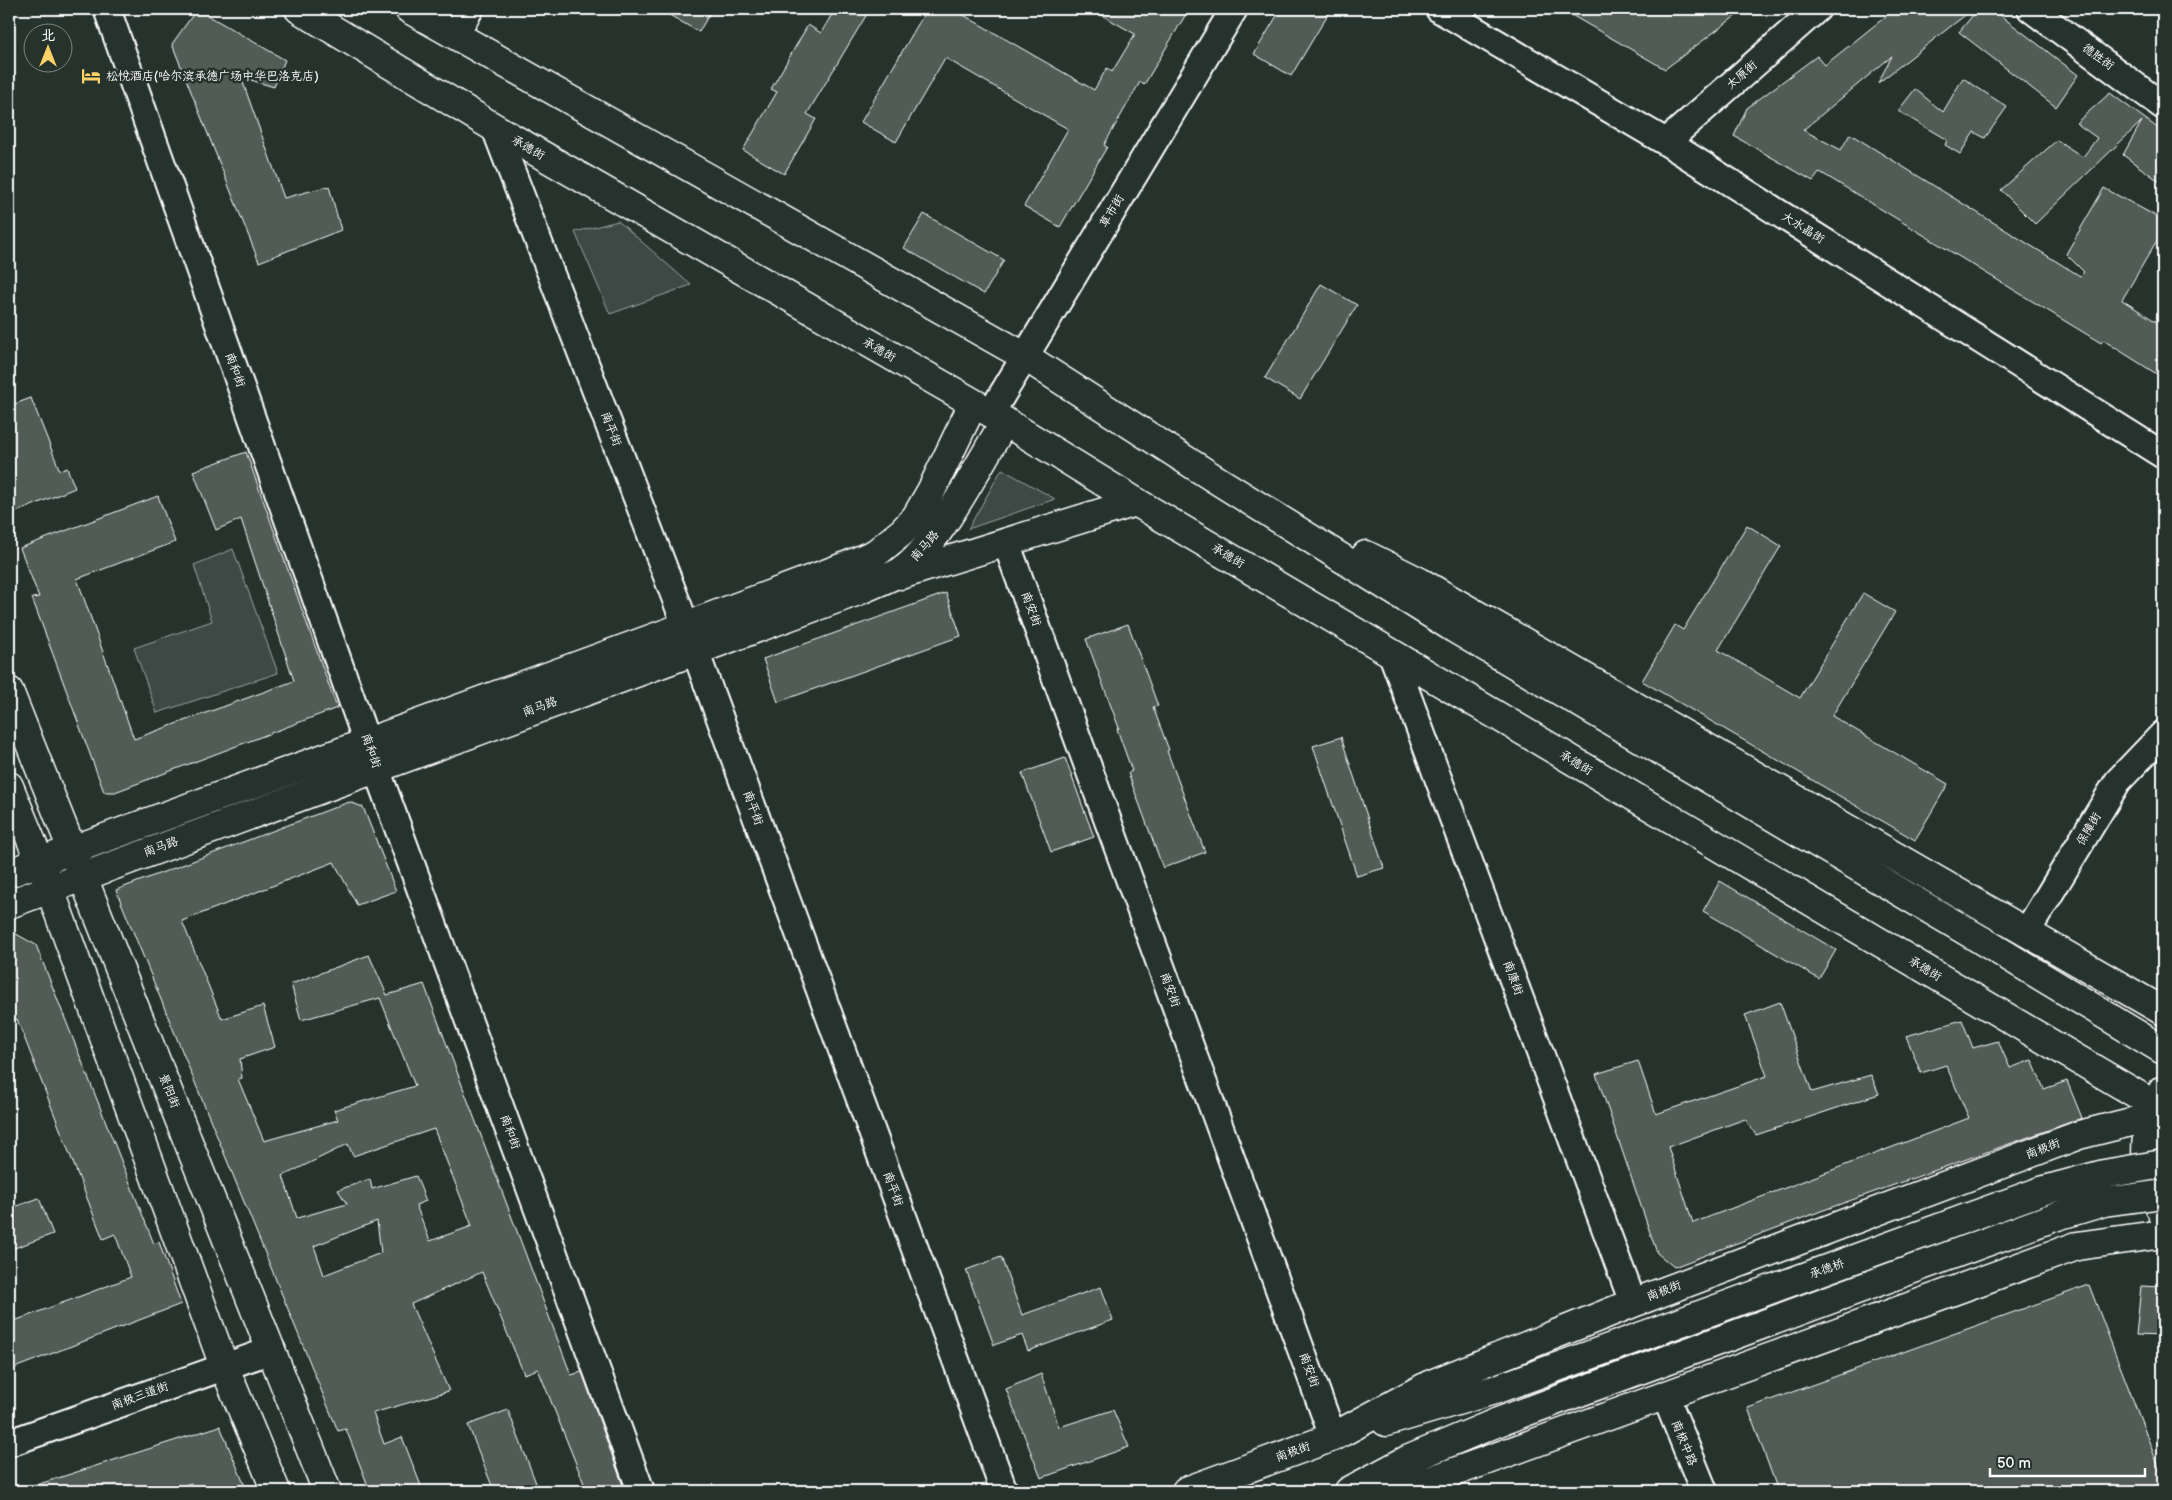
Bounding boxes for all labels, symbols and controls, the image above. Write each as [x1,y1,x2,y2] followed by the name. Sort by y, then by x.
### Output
[22,22,72,72] north arrow
[41,27,55,44] text: 北
[2079,40,2117,74] street label: 德胜街
[1723,58,1761,92] street label: 太原街
[80,65,102,87] hotel icon: 松悦酒店(哈尔滨承德广场中华巴洛克店)
[106,69,319,84] place label: 松悦酒店(哈尔滨承德广场中华巴洛克店)
[509,133,547,163] street label: 承德街
[1096,192,1128,230] street label: 草市街
[1779,209,1827,247] street label: 大水晶街
[860,335,898,365] street label: 承德街
[222,351,248,389] street label: 南和街
[598,410,624,448] street label: 南平街
[908,527,942,565] street label: 南马路
[1209,540,1247,572] street label: 承德街
[1018,590,1044,628] street label: 南安街
[521,694,559,720] street label: 南马路
[358,732,384,770] street label: 南和街
[1557,747,1595,779] street label: 承德街
[740,789,766,827] street label: 南平街
[2073,810,2105,848] street label: 保障街
[142,834,180,860] street label: 南马路
[1906,953,1944,985] street label: 承德街
[1500,959,1526,997] street label: 南康街
[1157,971,1183,1009] street label: 南安街
[155,1071,183,1111] street label: 景阳街
[497,1113,523,1151] street label: 南和街
[2024,1136,2062,1162] street label: 南极街
[880,1170,906,1208] street label: 南平街
[1808,1255,1847,1282] street label: 承德桥
[1645,1278,1683,1304] street label: 南极街
[1296,1351,1322,1389] street label: 南安街
[109,1379,171,1413] street label: 南极三道街
[1668,1418,1700,1468] street label: 南极中路
[1274,1439,1312,1465] street label: 南极街
[1990,1445,2144,1477] scale bar
[1997,1454,2031,1473] text: 50 m

